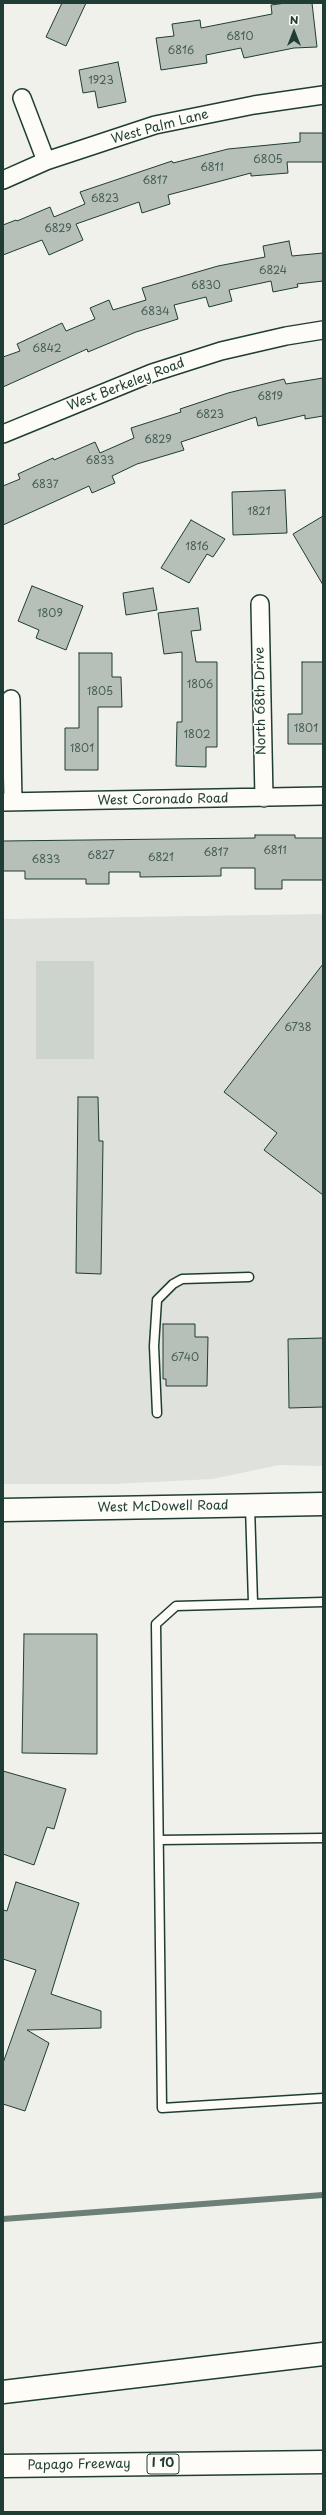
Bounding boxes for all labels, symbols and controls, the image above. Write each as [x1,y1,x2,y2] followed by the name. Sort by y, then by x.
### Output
[290,11,298,28] text: N
[274,12,314,52] north arrow
[226,30,254,44] house number: 6810
[168,44,194,58] house number: 6816
[88,74,114,88] house number: 1923
[110,107,210,147] street label: West Palm Lane
[253,153,283,167] house number: 6805
[200,161,224,175] house number: 6811
[142,174,168,188] house number: 6817
[91,192,119,206] house number: 6823
[44,222,72,236] house number: 6829
[259,264,287,278] house number: 6824
[191,279,221,293] house number: 6830
[141,305,169,319] house number: 6834
[33,342,61,356] house number: 6842
[65,355,187,415] street label: West Berkeley Road
[257,390,283,404] house number: 6819
[196,408,224,422] house number: 6823
[144,433,172,447] house number: 6829
[86,454,114,468] house number: 6833
[31,478,59,492] house number: 6837
[247,505,271,519] house number: 1821
[185,540,209,554] house number: 1816
[37,607,63,621] house number: 1809
[252,647,270,755] street label: North 68th Drive
[187,678,213,692] house number: 1806
[87,685,113,699] house number: 1805
[294,722,318,736] house number: 1801
[184,728,210,742] house number: 1802
[70,742,94,756] house number: 1801
[97,791,229,809] street label: West Coronado Road
[263,844,287,858] house number: 6811
[203,846,229,860] house number: 6817
[87,849,115,863] house number: 6827
[148,851,174,865] house number: 6821
[32,853,60,867] house number: 6833
[284,1021,312,1035] house number: 6738
[171,1351,199,1365] house number: 6740
[97,1498,229,1516] street label: West McDowell Road
[147,2454,179,2474] road number: I 10
[27,2456,131,2474] street label: Papago Freeway

